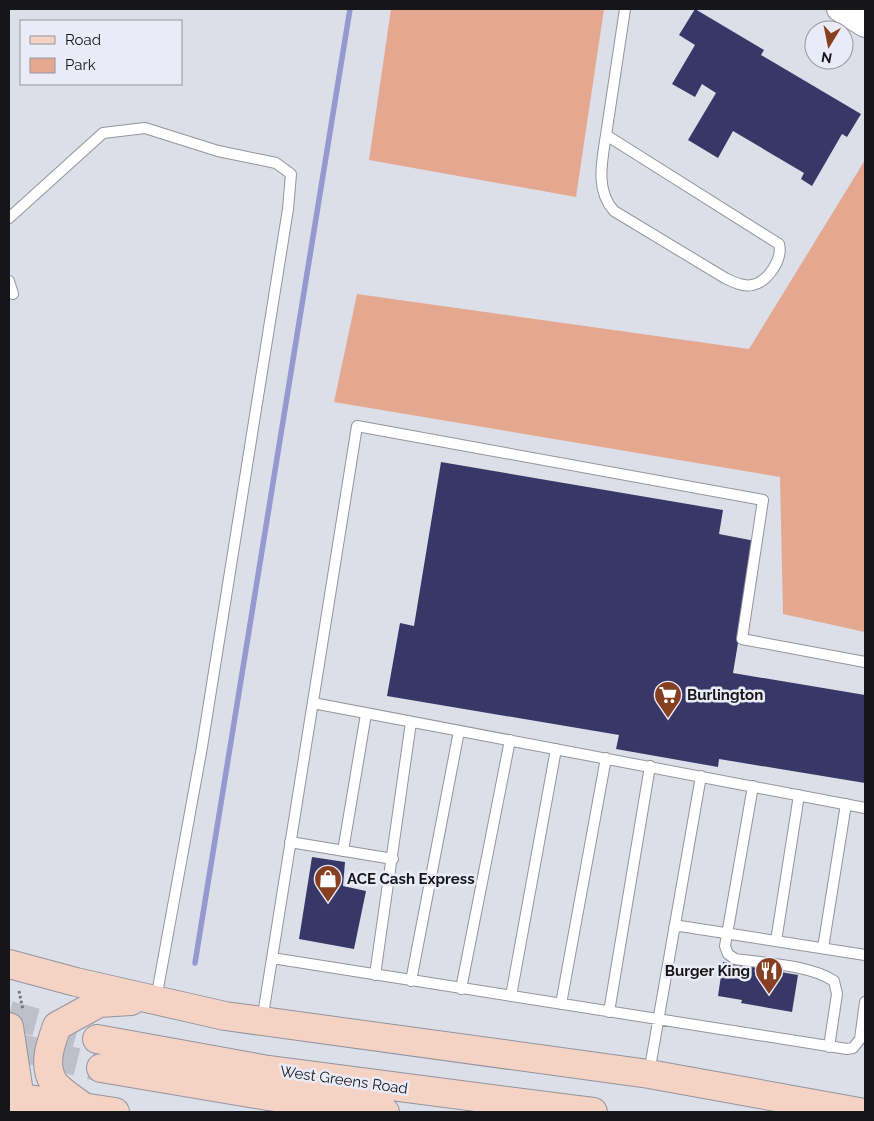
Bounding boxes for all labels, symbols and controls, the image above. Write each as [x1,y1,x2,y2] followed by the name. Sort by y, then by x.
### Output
[20,20,182,85] legend
[804,20,854,70] north arrow
[65,31,101,49] text: Road
[820,49,833,67] text: N
[65,56,96,74] text: Park
[653,680,683,719] supermarket icon: Burlington
[687,686,763,704] place label: Burlington
[313,864,343,903] shop icon: ACE Cash Express
[347,870,475,888] place label: ACE Cash Express
[754,956,784,995] restaurant icon: Burger King
[665,962,750,980] place label: Burger King
[279,1062,409,1098] street label: West Greens Road

